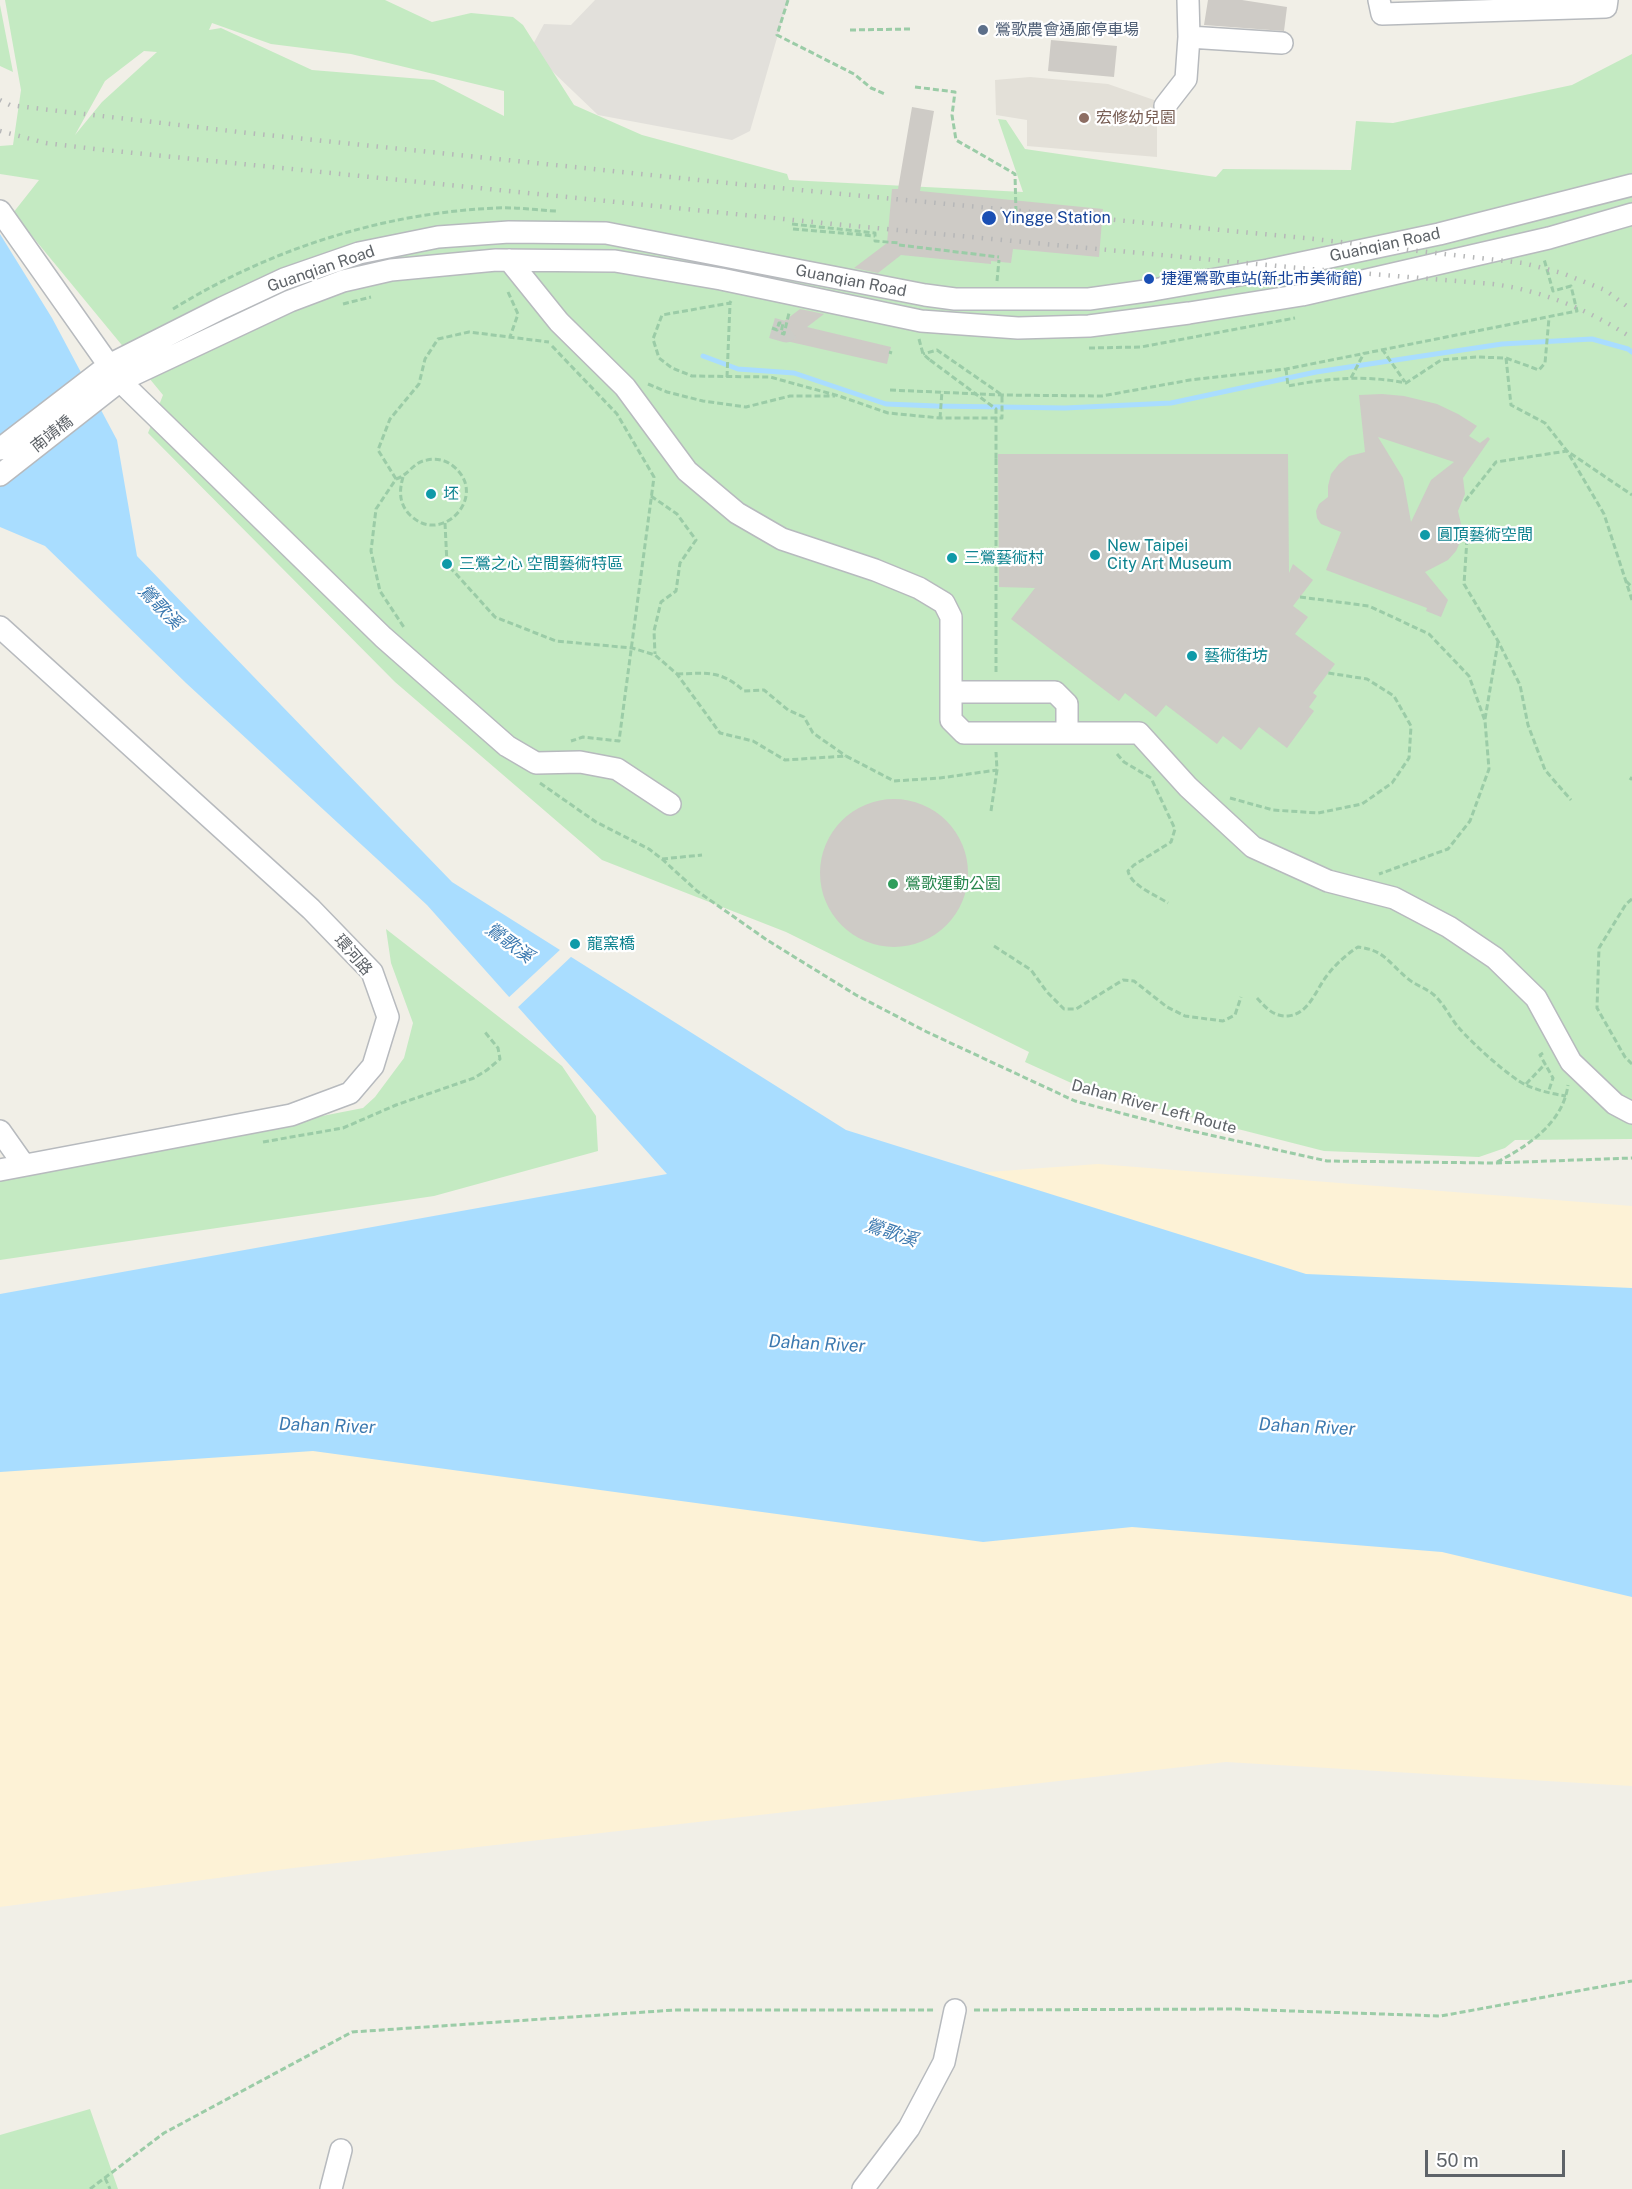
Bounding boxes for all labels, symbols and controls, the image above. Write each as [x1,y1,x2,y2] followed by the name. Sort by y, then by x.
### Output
[995,20,1139,40] place label: 鶯歌農會通廊停車場
[976,23,990,37] marker: 鶯歌農會通廊停車場
[1096,108,1176,128] place label: 宏修幼兒園
[1077,111,1091,125] marker: 宏修幼兒園
[1002,208,1111,228] place label: Yingge Station
[980,209,998,227] marker: Yingge Station
[1328,224,1442,266] street label: Guanqian Road
[265,242,377,296] street label: Guanqian Road
[794,261,908,301] street label: Guanqian Road
[1161,269,1363,289] place label: 捷運鶯歌車站(新北市美術館)
[1142,272,1156,286] marker: 捷運鶯歌車站(新北市美術館)
[27,412,77,456] street label: 南靖橋
[443,484,459,504] place label: 坯
[424,487,438,501] marker: 坯
[1437,525,1533,545] place label: 圓頂藝術空間
[1418,528,1432,542] marker: 圓頂藝術空間
[1107,536,1232,574] place label: New Taipei City Art Museum
[964,548,1044,568] place label: 三鶯藝術村
[1088,548,1102,562] marker: New Taipei City Art Museum
[945,551,959,565] marker: 三鶯藝術村
[459,554,623,574] place label: 三鶯之心 空間藝術特區
[440,557,454,571] marker: 三鶯之心 空間藝術特區
[133,580,187,634] water label: 鶯歌溪
[1204,646,1268,666] place label: 藝術街坊
[1185,649,1199,663] marker: 藝術街坊
[905,874,1001,894] place label: 鶯歌運動公園
[886,877,900,891] marker: 鶯歌運動公園
[481,918,537,968] water label: 鶯歌溪
[330,931,376,979] street label: 環河路
[587,934,635,954] place label: 龍窯橋
[568,937,582,951] marker: 龍窯橋
[1069,1076,1239,1138] street label: Dahan River Left Route
[862,1214,920,1252] water label: 鶯歌溪
[768,1331,866,1357] water label: Dahan River
[278,1414,376,1438] water label: Dahan River
[1258,1414,1356,1440] water label: Dahan River
[1428,2138,1568,2176] scale bar
[1436,2150,1479,2171] text: 50 m

